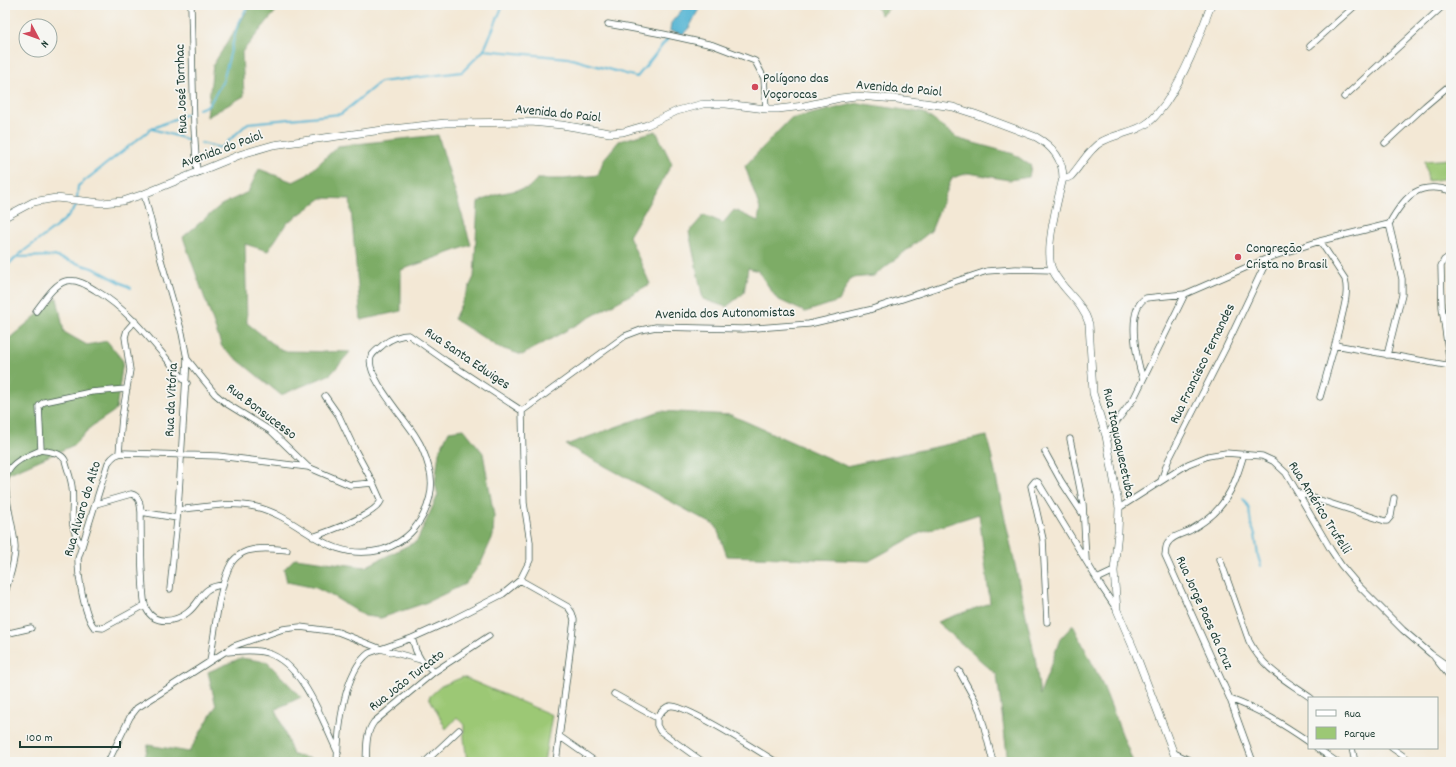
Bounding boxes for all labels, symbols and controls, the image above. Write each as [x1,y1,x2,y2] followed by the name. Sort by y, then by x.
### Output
[18,18,58,58] north arrow
[36,36,52,51] text: N
[170,43,194,134] street label: Rua José Tornhac
[763,69,829,105] place label: Polígono das Voçorocas
[855,75,943,103] street label: Avenida do Paiol
[750,82,760,92] marker: Polígono das Voçorocas
[514,100,603,129] street label: Avenida do Paiol
[178,126,266,174] street label: Avenida do Paiol
[1246,239,1328,275] place label: Congreção Crista no Brasil
[1233,252,1243,262] marker: Congreção Crista no Brasil
[1165,300,1241,428] street label: Rua Francisco Fernandes
[655,303,795,325] street label: Avenida dos Autonomistas
[420,323,514,395] street label: Rua Santa Edwiges
[160,362,184,437] street label: Rua da Vitória
[222,379,300,445] street label: Rua Bonsucesso
[1097,386,1139,500] street label: Rua Itaquaquecetuba
[1282,458,1356,559] street label: Rua Américo Trufelli
[59,459,107,559] street label: Rua Alvaro do Alto
[1170,553,1238,674] street label: Rua Jorge Paes da Cruz
[365,645,449,717] street label: Rua João Turcato
[1308,697,1438,749] legend
[1344,706,1361,723] text: Rua
[20,723,120,749] scale bar
[1344,726,1375,743] text: Parque
[26,730,53,747] text: 100 m

